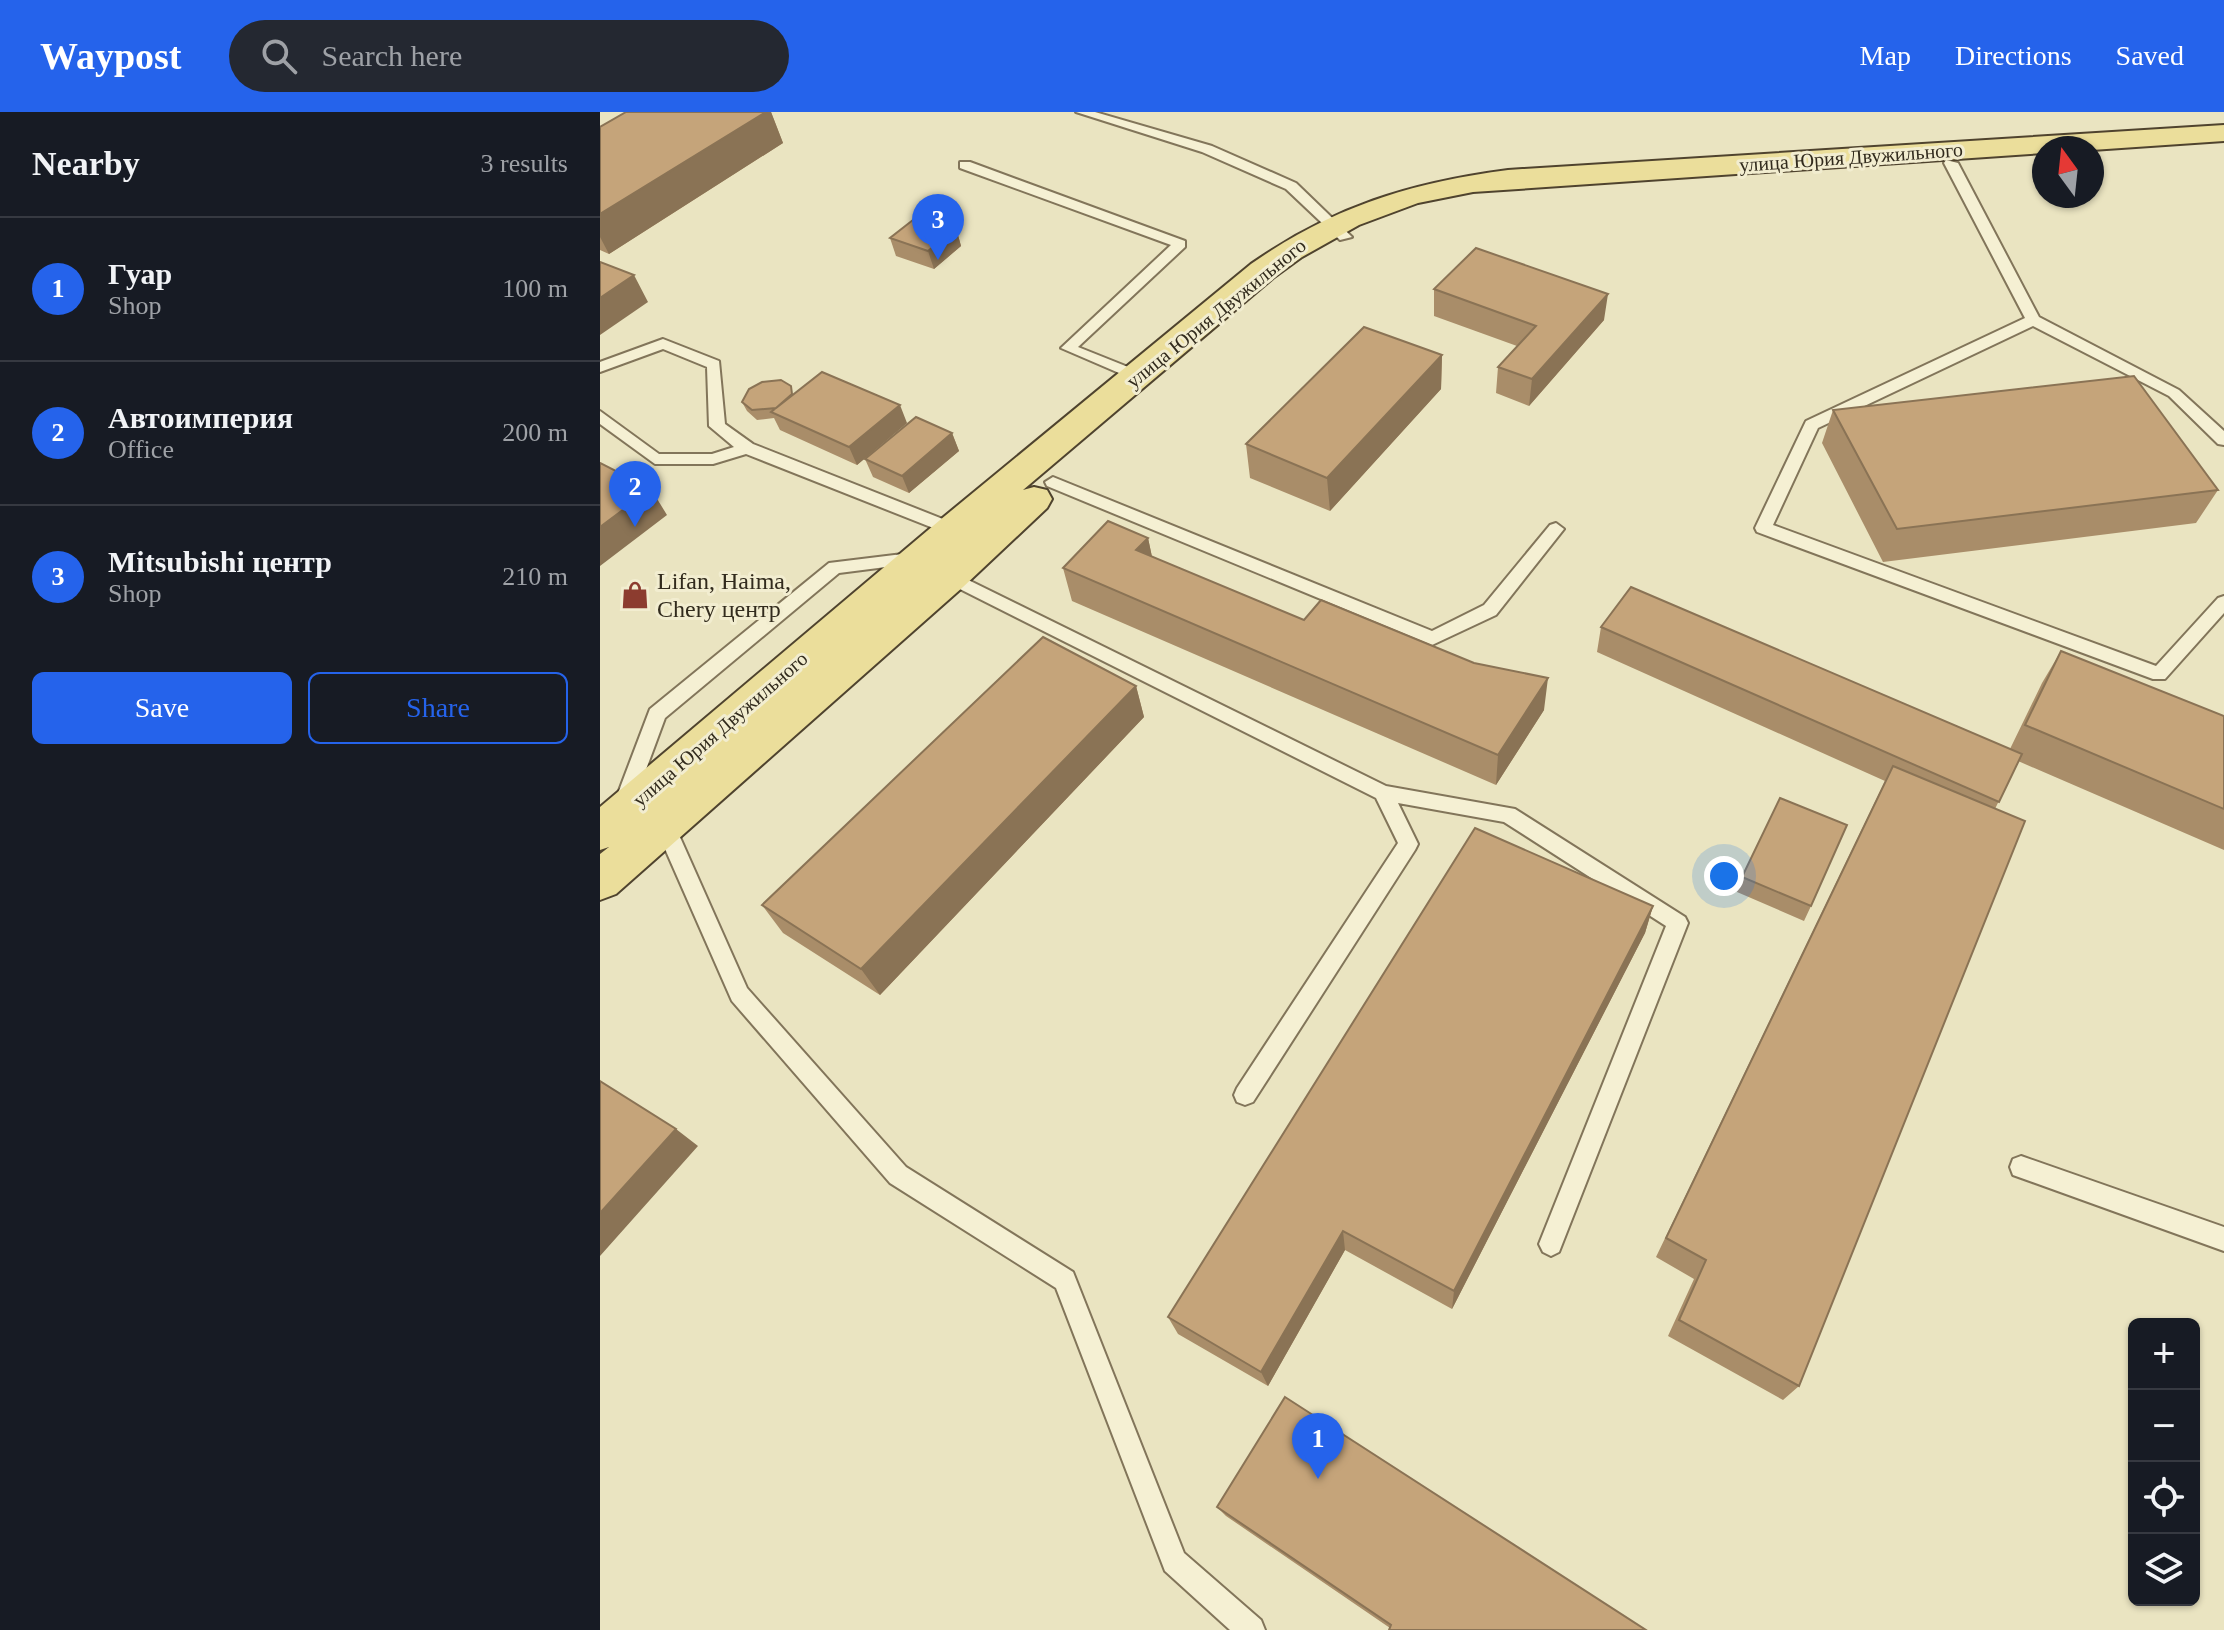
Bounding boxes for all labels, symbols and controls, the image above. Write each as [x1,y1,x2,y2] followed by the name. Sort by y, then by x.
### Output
[229,20,789,92] search box
[257,34,301,78] icon: search
[40,35,181,77] text: Waypost
[321,39,462,72] text: Search here
[1860,40,1911,71] text: Map
[1955,40,2072,71] text: Directions
[2116,40,2184,71] text: Saved
[2032,136,2104,208] north arrow
[1738,138,1964,177] street label: улица Юрия Двужильного
[32,145,140,182] text: Nearby
[481,149,568,178] text: 3 results
[912,194,964,260] pin: 3
[1122,234,1311,393] street label: улица Юрия Двужильного
[108,257,172,290] text: Гуар
[52,274,65,303] text: 1
[502,274,568,303] text: 100 m
[108,291,161,320] text: Shop
[108,401,293,434] text: Автоимперия
[52,418,65,447] text: 2
[502,418,568,447] text: 200 m
[108,435,174,464] text: Office
[609,461,661,527] pin: 2
[108,545,332,578] text: Mitsubishi центр
[52,562,65,591] text: 3
[502,562,568,591] text: 210 m
[657,568,791,622] place label: Lifan, Haima, Chery центр
[108,579,161,608] text: Shop
[620,580,650,610] shop icon: Lifan, Haima, Chery центр
[628,647,812,812] street label: улица Юрия Двужильного
[32,672,292,744] button: Save
[308,672,568,744] button: Share
[1704,856,1744,896] your location
[2128,1318,2200,1606] map controls
[2128,1318,2200,1390] button: +
[2128,1390,2200,1462] button: −
[1292,1413,1344,1479] pin: 1
[2128,1462,2200,1534] button: locate
[2128,1534,2200,1606] button: layers

